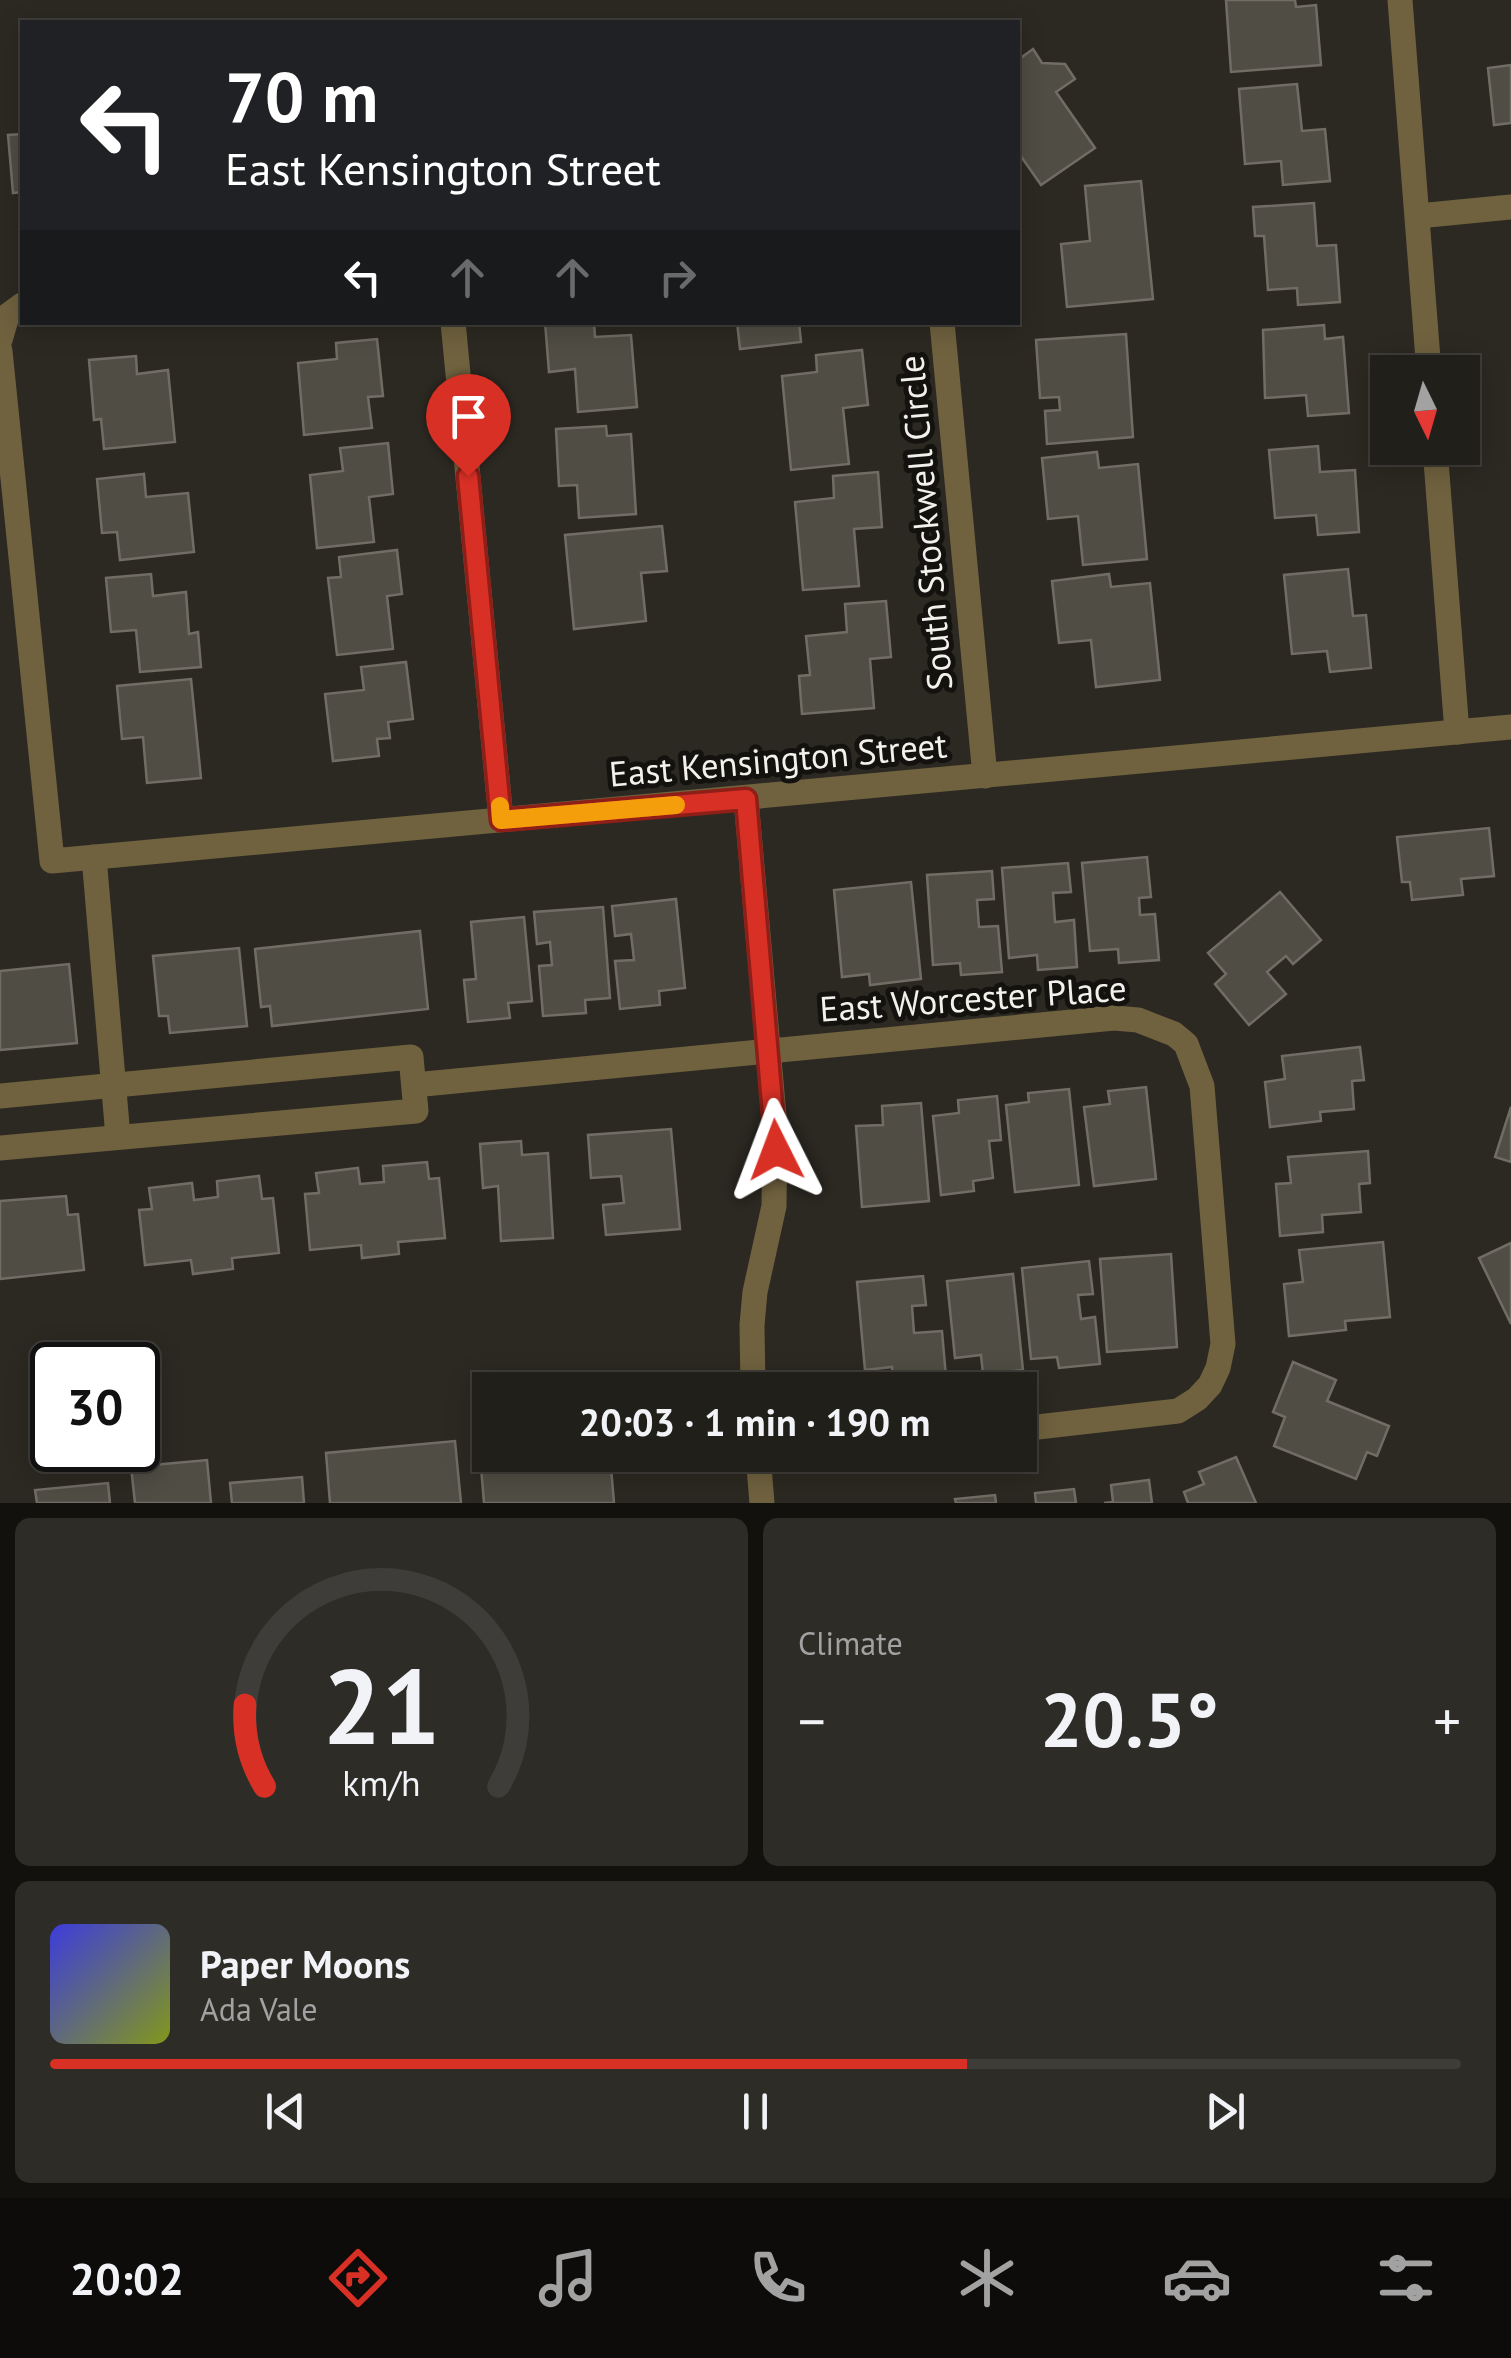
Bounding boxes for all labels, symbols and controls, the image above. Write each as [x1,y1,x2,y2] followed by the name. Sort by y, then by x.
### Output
[225,51,378,141] text: 70 m
[60,60,190,190] icon: left
[225,139,661,197] text: East Kensington Street
[335,250,390,305] icon: left
[440,250,495,305] icon: ahead
[545,250,600,305] icon: ahead
[650,250,705,305] icon: right
[887,354,963,692] street label: South Stockwell Circle
[1370,355,1480,465] north arrow
[1370,355,1480,465] map controls
[426,374,511,477] pin
[441,389,496,444] icon: arrive
[607,721,949,797] street label: East Kensington Street
[818,964,1128,1032] street label: East Worcester Place
[724,1098,828,1202] position arrow
[30,1342,160,1472] speed limit sign: 30
[579,1397,930,1446] text: 20:03 · 1 min · 190 m
[798,1622,903,1664] text: Climate
[323,1638,440,1773] text: 21
[1040,1671,1219,1768] text: 20.5°
[798,1685,826,1756] text: −
[1433,1685,1461,1756] text: +
[342,1760,421,1806] text: km/h
[200,1939,410,1988] text: Paper Moons
[200,1988,317,2030] text: Ada Vale
[258,2084,313,2139] icon: previous
[728,2084,783,2139] icon: pause
[1198,2084,1253,2139] icon: next
[323,2243,393,2313] icon: directions
[533,2243,603,2313] icon: music
[743,2243,813,2313] icon: phone
[952,2243,1022,2313] icon: climate
[1162,2243,1232,2313] icon: car
[1371,2243,1441,2313] icon: filters
[70,2249,184,2307] text: 20:02

